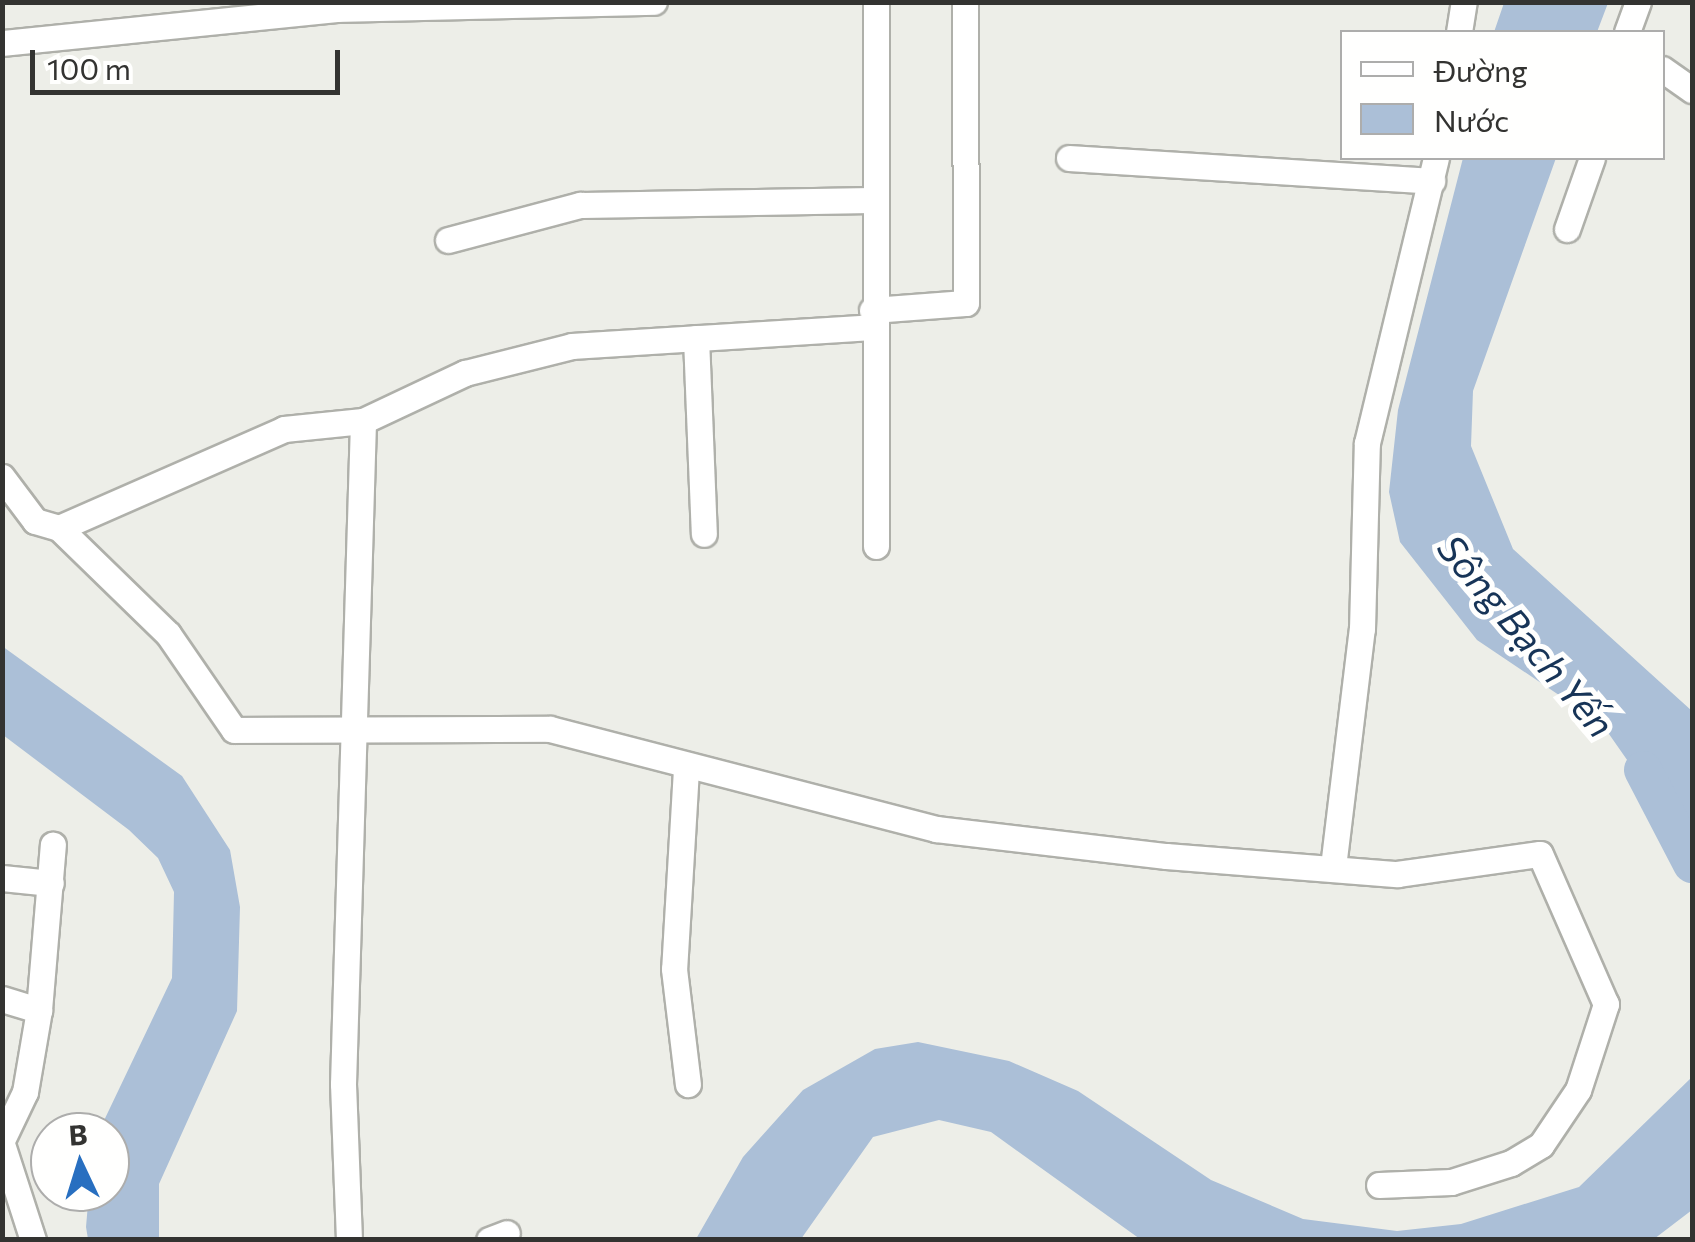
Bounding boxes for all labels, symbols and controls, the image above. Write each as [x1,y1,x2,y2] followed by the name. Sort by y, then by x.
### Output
[35,30,345,92] scale bar
[1340,30,1665,160] legend
[47,49,131,86] text: 100 m
[1434,51,1528,88] text: Đường
[1434,101,1509,138] text: Nước
[1429,525,1625,745] water label: Sông Bạch Yến
[30,1112,130,1212] north arrow
[68,1116,88,1152] text: B

